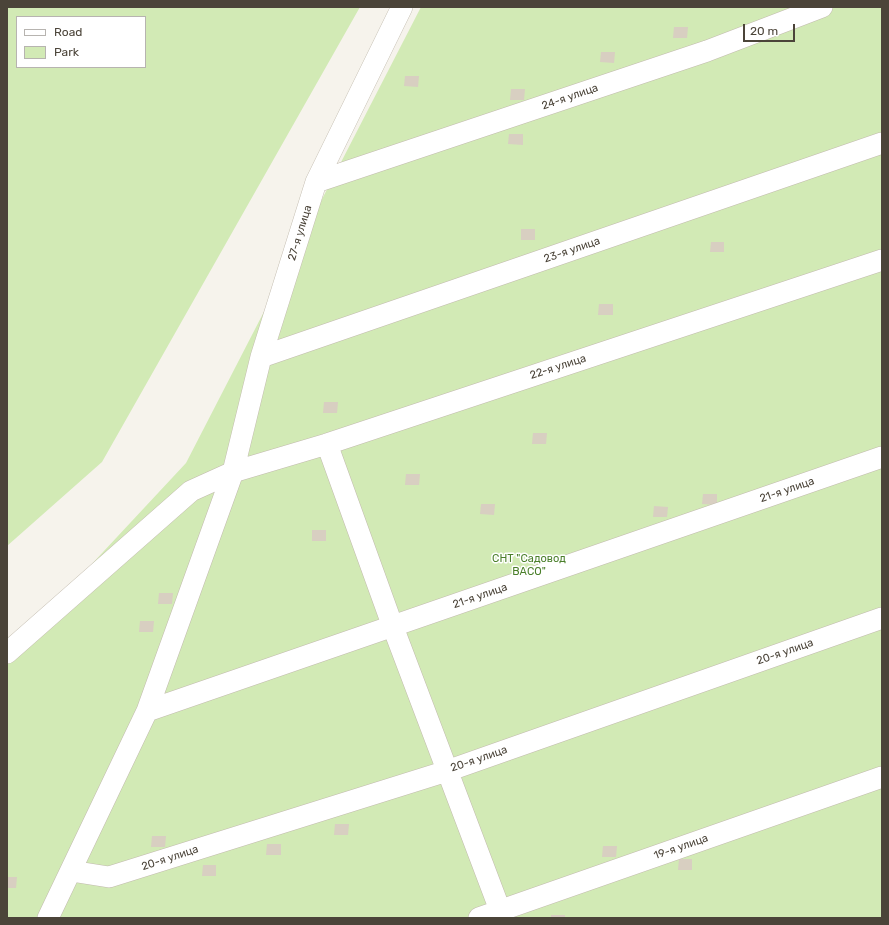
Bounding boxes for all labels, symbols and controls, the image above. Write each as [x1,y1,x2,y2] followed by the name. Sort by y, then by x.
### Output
[16,16,146,68] legend
[745,16,797,42] scale bar
[750,24,778,38] text: 20 m
[54,25,82,39] text: Road
[54,45,79,59] text: Park
[540,81,600,113] street label: 24-я улица
[285,204,315,262] street label: 27-я улица
[542,234,602,266] street label: 23-я улица
[528,352,588,382] street label: 22-я улица
[758,475,816,505] street label: 21-я улица
[492,552,566,578] park label: СНТ "Садовод ВАСО"
[451,581,509,611] street label: 21-я улица
[755,636,815,668] street label: 20-я улица
[449,743,509,775] street label: 20-я улица
[652,832,710,862] street label: 19-я улица
[140,843,200,873] street label: 20-я улица

